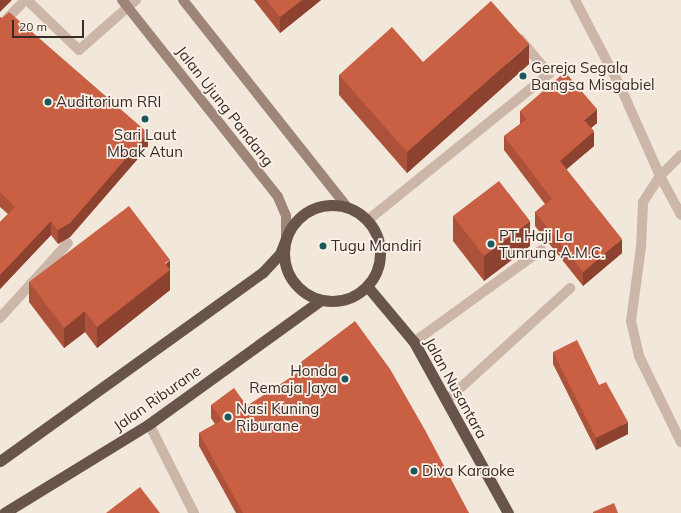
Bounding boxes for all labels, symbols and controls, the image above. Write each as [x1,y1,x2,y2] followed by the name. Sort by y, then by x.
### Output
[14,12,86,38] scale bar
[19,19,47,34] text: 20 m
[173,42,277,170] street label: Jalan Ujung Pandang
[531,58,655,93] place label: Gereja Segala Bangsa Misgabiel
[518,71,528,81] marker: Gereja Segala Bangsa Misgabiel
[56,93,161,111] place label: Auditorium RRI
[43,97,53,107] marker: Auditorium RRI
[140,114,150,124] marker: Sari Laut Mbak Atun
[107,125,183,160] place label: Sari Laut Mbak Atun
[499,226,605,261] place label: PT. Haji La Tunrung A.M.C.
[331,237,421,255] place label: Tugu Mandiri
[486,239,496,249] marker: PT. Haji La Tunrung A.M.C.
[318,241,328,251] marker: Tugu Mandiri
[421,334,491,442] street label: Jalan Nusantara
[110,361,204,435] street label: Jalan Riburane
[249,361,337,396] place label: Honda Remaja Jaya
[340,374,350,384] marker: Honda Remaja Jaya
[236,399,319,434] place label: Nasi Kuning Riburane
[223,412,233,422] marker: Nasi Kuning Riburane
[422,462,515,480] place label: Diva Karaoke
[409,466,419,476] marker: Diva Karaoke

